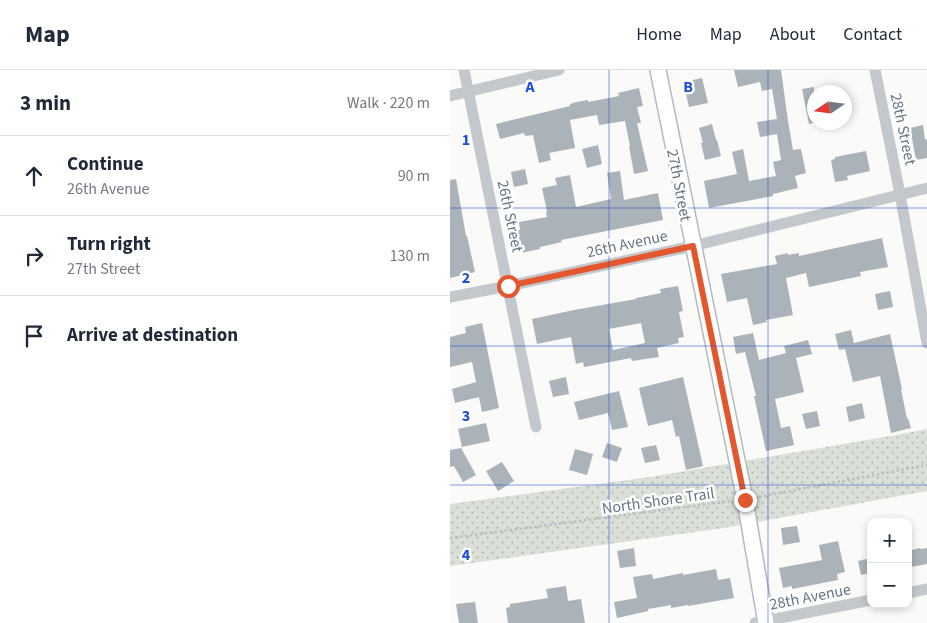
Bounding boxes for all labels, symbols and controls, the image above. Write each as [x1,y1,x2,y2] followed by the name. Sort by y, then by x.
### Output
[25,17,70,52] text: Map
[636,22,682,47] text: Home
[710,22,742,47] text: Map
[770,22,815,47] text: About
[843,22,902,47] text: Contact
[524,76,535,98] text: A
[683,76,693,98] text: B
[807,85,852,130] north arrow
[20,88,71,118] text: 3 min
[885,91,922,168] street label: 28th Street
[347,92,430,114] text: Walk · 220 m
[462,129,470,151] text: 1
[661,147,697,224] street label: 27th Street
[67,151,144,178] text: Continue
[20,162,48,190] icon: ahead
[398,165,430,187] text: 90 m
[67,178,150,200] text: 26th Avenue
[492,178,529,255] street label: 26th Street
[585,225,670,263] street label: 26th Avenue
[67,231,151,258] text: Turn right
[20,242,48,270] icon: right
[390,245,430,267] text: 130 m
[67,258,140,280] text: 27th Street
[462,267,470,289] text: 2
[497,275,520,298] route start
[20,322,48,350] icon: arrive
[67,322,238,349] text: Arrive at destination
[462,405,470,427] text: 3
[600,482,716,520] street label: North Shore Trail
[734,489,757,512] route end
[867,518,912,608] map controls
[867,518,912,563] button: +
[462,544,471,566] text: 4
[867,563,912,608] button: −
[768,578,853,616] street label: 28th Avenue

